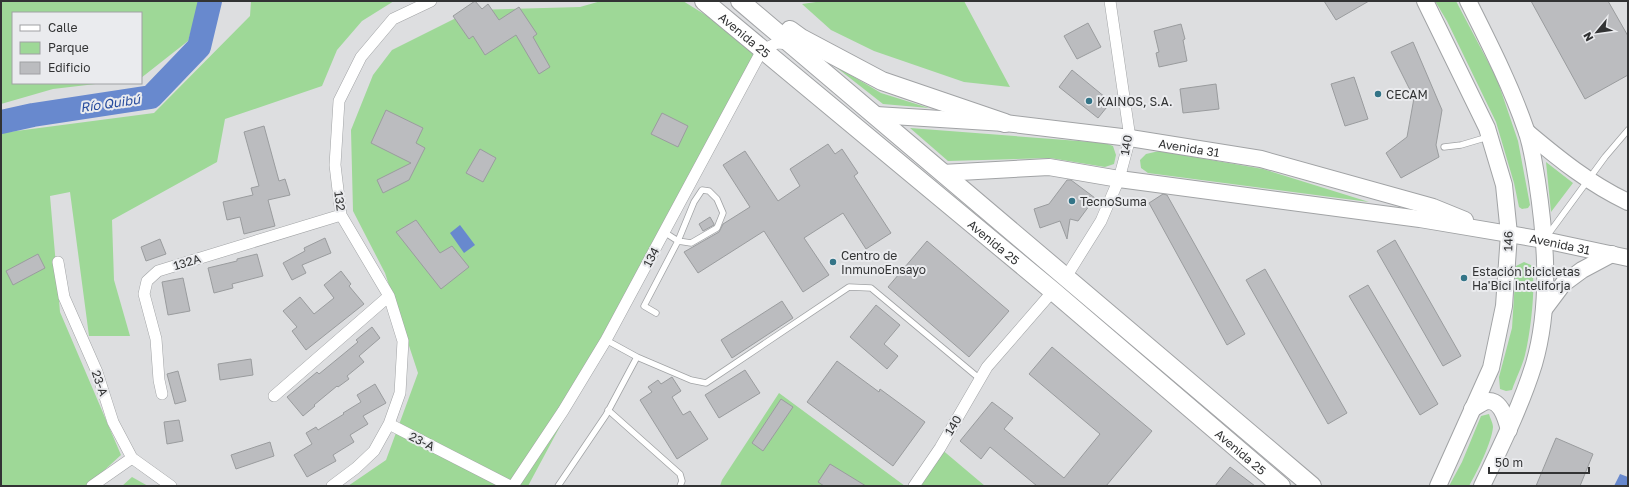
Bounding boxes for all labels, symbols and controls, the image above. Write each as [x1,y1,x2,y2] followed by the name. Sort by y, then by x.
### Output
[716,9,774,61] street label: Avenida 25
[12,12,142,84] legend
[1577,12,1617,52] north arrow
[48,20,78,35] text: Calle
[1580,30,1596,44] text: N
[48,40,89,55] text: Parque
[48,60,90,75] text: Edificio
[1386,87,1428,102] place label: CECAM
[1373,89,1383,99] marker: CECAM
[79,91,142,115] water label: Río Quibú
[1097,94,1173,109] place label: KAINOS, S.A.
[1084,96,1094,106] marker: KAINOS, S.A.
[1117,134,1135,156] street label: 140
[1158,135,1221,160] street label: Avenida 31
[331,190,349,212] street label: 132
[1080,194,1147,209] place label: TecnoSuma
[1067,196,1077,206] marker: TecnoSuma
[965,216,1023,268] street label: Avenida 25
[1529,230,1592,257] street label: Avenida 31
[1500,231,1516,251] street label: 146
[640,245,662,269] street label: 134
[841,248,926,277] place label: Centro de InmunoEnsayo
[171,251,203,273] street label: 132A
[828,257,838,267] marker: Centro de InmunoEnsayo
[1472,264,1580,293] place label: Estación bicicletas Ha'Bici Inteliforja
[1459,273,1469,283] marker: Estación bicicletas Ha'Bici Inteliforja
[89,368,111,398] street label: 23-A
[941,412,965,438] street label: 140
[1212,426,1270,478] street label: Avenida 25
[407,428,437,454] street label: 23-A
[1489,449,1589,475] scale bar
[1495,455,1523,470] text: 50 m

